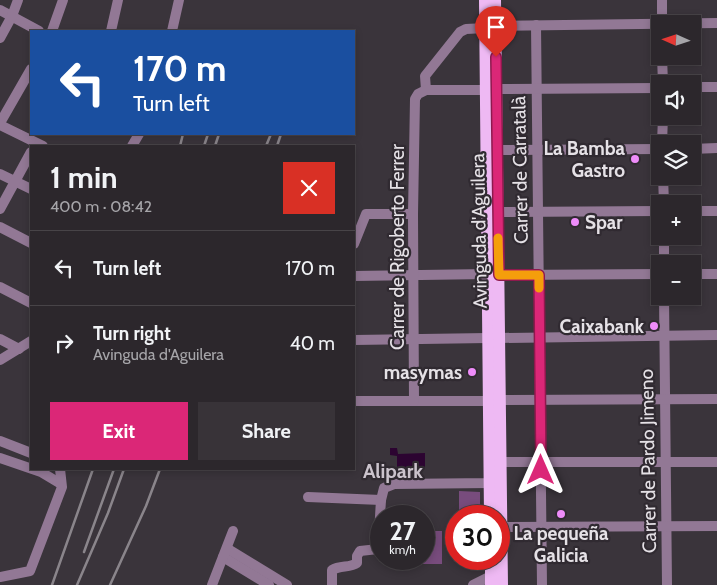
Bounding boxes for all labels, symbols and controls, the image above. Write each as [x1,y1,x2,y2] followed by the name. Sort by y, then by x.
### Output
[475,6,517,57] pin
[482,13,510,41] icon: arrive
[651,15,701,65] north arrow
[651,15,701,305] map controls
[133,47,226,90] text: 170 m
[50,50,115,115] icon: left
[651,75,701,125] button: sound
[133,90,210,117] text: Turn left
[507,96,533,244] street label: Carrer de Carratalà
[651,135,701,185] button: layers
[544,137,626,182] place label: La Bamba Gastro
[386,144,409,350] street label: Carrer de Rigoberto Ferrer
[466,153,492,309] street label: Avinguda d'Aguilera
[629,153,641,165] marker: La Bamba Gastro
[50,159,118,196] text: 1 min
[283,162,335,214] button: close
[651,195,701,245] button: +
[50,197,152,216] text: 400 m · 08:42
[585,211,623,234] place label: Spar
[569,216,581,228] marker: Spar
[50,254,78,282] icon: left
[651,255,701,305] button: −
[93,257,161,280] text: Turn left
[285,257,335,280] text: 170 m
[560,315,645,338] place label: Caixabank
[648,320,660,332] marker: Caixabank
[93,322,171,345] text: Turn right
[50,329,78,357] icon: right
[290,332,335,355] text: 40 m
[93,345,224,364] text: Avinguda d'Aguilera
[384,361,462,384] place label: masymas
[466,366,478,378] marker: masymas
[635,369,661,553] street label: Carrer de Pardo Jimeno
[50,402,188,460] button: Exit
[198,402,335,460] button: Share
[514,443,566,495] position arrow
[363,459,423,483] district label: Alipark
[445,505,510,570] speed limit sign: 30
[555,508,567,520] marker: La pequeña Galicia
[390,516,415,546] text: 27
[514,522,609,567] place label: La pequeña Galicia
[389,542,416,557] text: km/h

